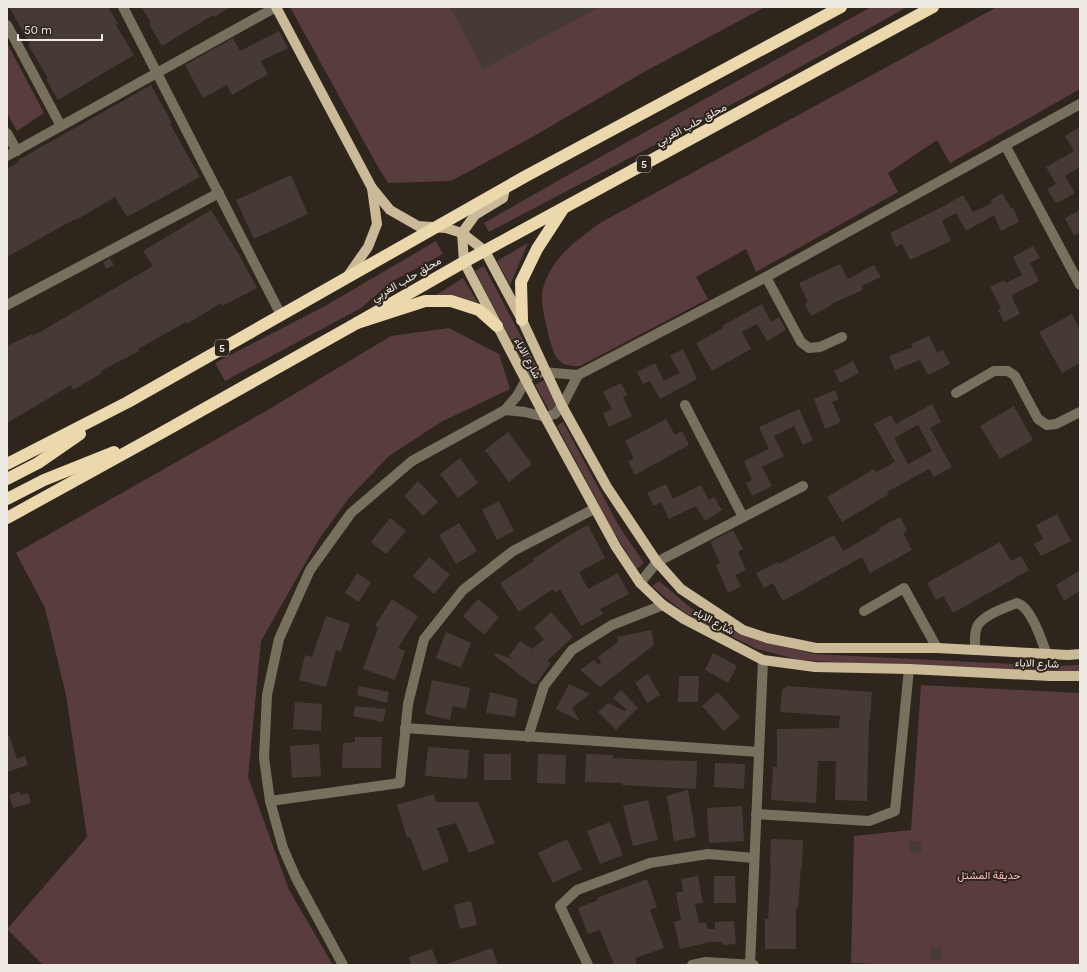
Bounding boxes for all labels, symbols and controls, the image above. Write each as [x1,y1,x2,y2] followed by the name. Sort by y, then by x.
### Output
[18,16,102,42] scale bar
[24,23,52,37] text: 50 m
[654,100,730,151] street label: محلق حلب الغربي
[637,156,651,172] road number: 5
[369,254,445,307] street label: محلق حلب الغربي
[511,336,544,382] street label: شارع الاباء
[215,340,229,356] road number: 5
[691,605,737,639] street label: شارع الاباء
[1015,656,1060,672] street label: شارع الاباء
[957,869,1021,882] park label: حديقة المشتل

